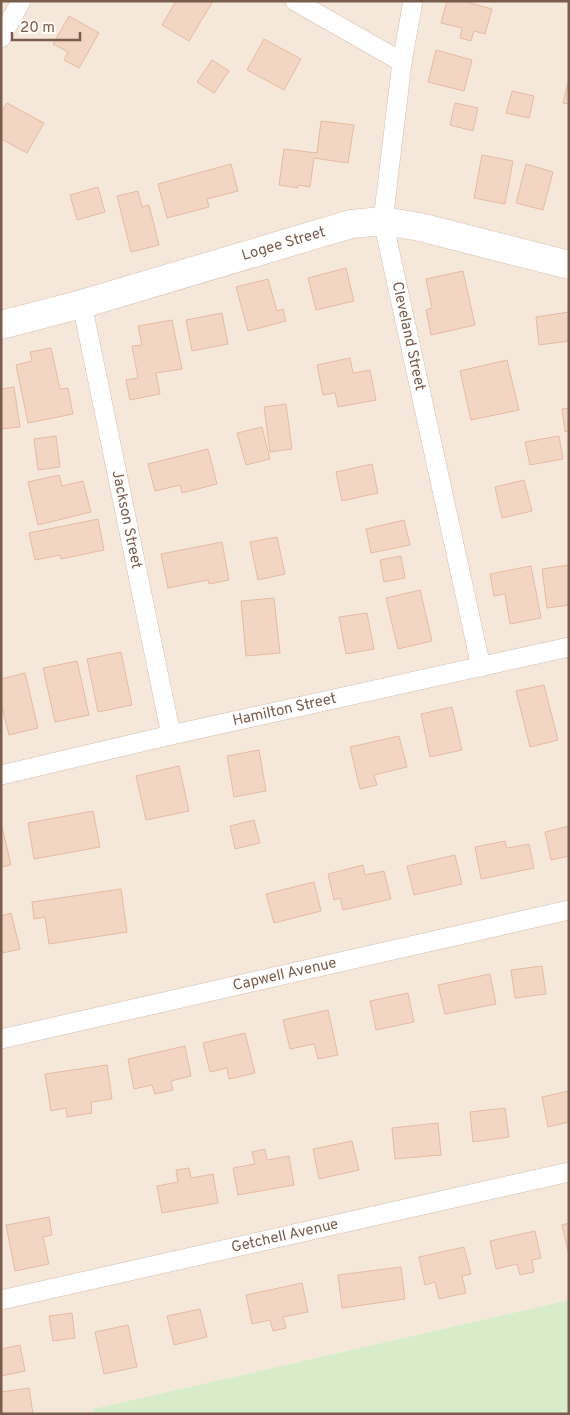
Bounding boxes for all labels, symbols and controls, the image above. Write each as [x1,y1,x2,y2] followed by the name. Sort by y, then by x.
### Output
[12,10,80,42] scale bar
[20,19,55,38] text: 20 m
[239,223,328,266] street label: Logee Street
[387,280,430,392] street label: Cleveland Street
[107,469,146,570] street label: Jackson Street
[231,689,338,731] street label: Hamilton Street
[231,954,338,996] street label: Capwell Avenue
[230,1215,340,1257] street label: Getchell Avenue

